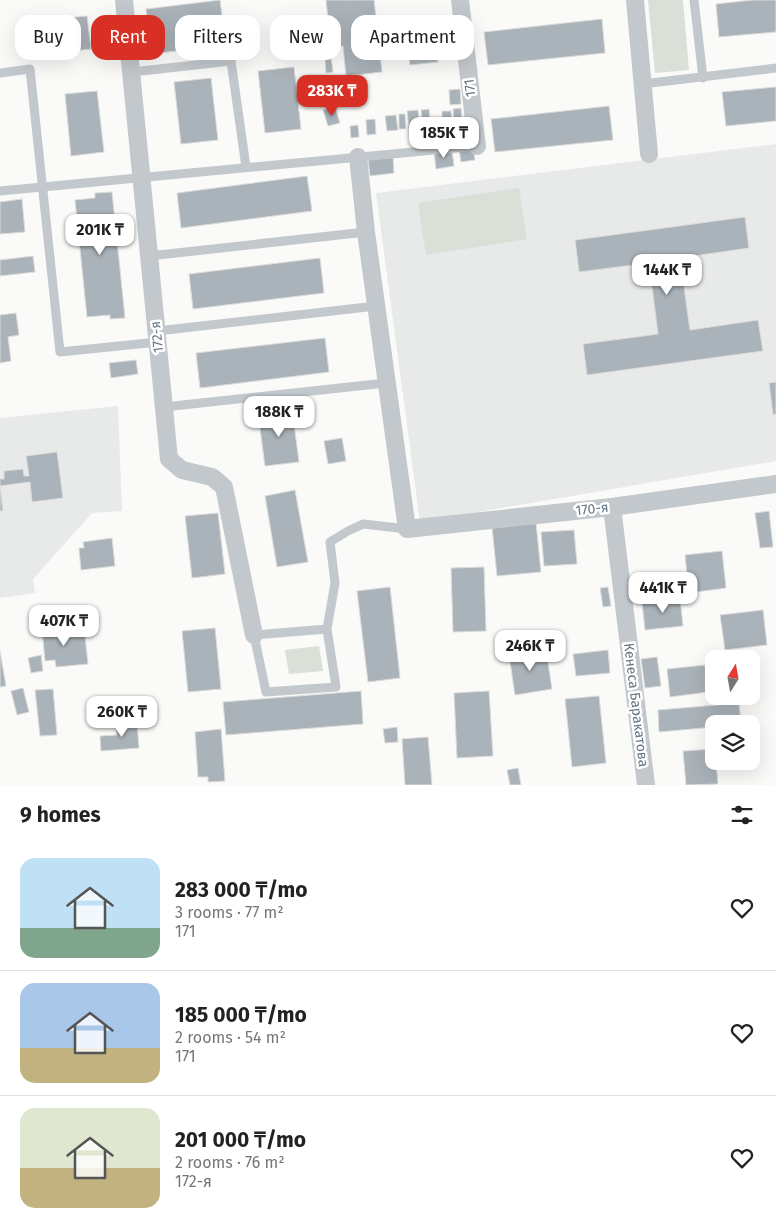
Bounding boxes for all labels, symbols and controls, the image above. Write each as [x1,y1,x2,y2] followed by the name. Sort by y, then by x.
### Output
[15,15,81,60] chip: Buy
[91,15,165,60] chip: Rent
[175,15,260,60] chip: Filters
[270,15,341,60] chip: New
[351,15,474,60] chip: Apartment
[291,74,373,117] pin: 283K ₸
[460,78,480,98] street label: 171
[308,81,356,100] text: 283K ₸
[403,116,485,159] pin: 185K ₸
[420,123,468,142] text: 185K ₸
[59,214,141,256] pin: 201K ₸
[76,220,124,239] text: 201K ₸
[626,254,708,296] pin: 144K ₸
[643,260,691,279] text: 144K ₸
[147,320,167,354] street label: 172-я
[238,396,320,438] pin: 188K ₸
[255,402,303,421] text: 188K ₸
[575,499,609,519] street label: 170-я
[622,572,704,614] pin: 441K ₸
[639,578,687,597] text: 441K ₸
[23,604,105,647] pin: 407K ₸
[40,611,88,630] text: 407K ₸
[489,630,571,672] pin: 246K ₸
[506,636,554,655] text: 246K ₸
[620,642,652,768] street label: Кенеса Баракатова
[705,650,760,705] north arrow
[705,650,760,770] map controls
[81,696,163,738] pin: 260K ₸
[97,702,147,721] text: 260K ₸
[705,715,760,770] button: layers
[728,801,756,829] icon: filters
[20,802,101,828] text: 9 homes
[175,877,308,903] text: 283 000 ₸/mo
[60,878,120,938] icon: home
[728,894,756,922] icon: heart
[175,903,284,922] text: 3 rooms · 77 m²
[175,922,196,941] text: 171
[175,1002,307,1028] text: 185 000 ₸/mo
[60,1003,120,1063] icon: home
[728,1019,756,1047] icon: heart
[175,1028,286,1047] text: 2 rooms · 54 m²
[175,1047,196,1066] text: 171
[175,1127,306,1153] text: 201 000 ₸/mo
[60,1128,120,1188] icon: home
[728,1144,756,1172] icon: heart
[175,1153,285,1172] text: 2 rooms · 76 m²
[175,1172,212,1191] text: 172-я

